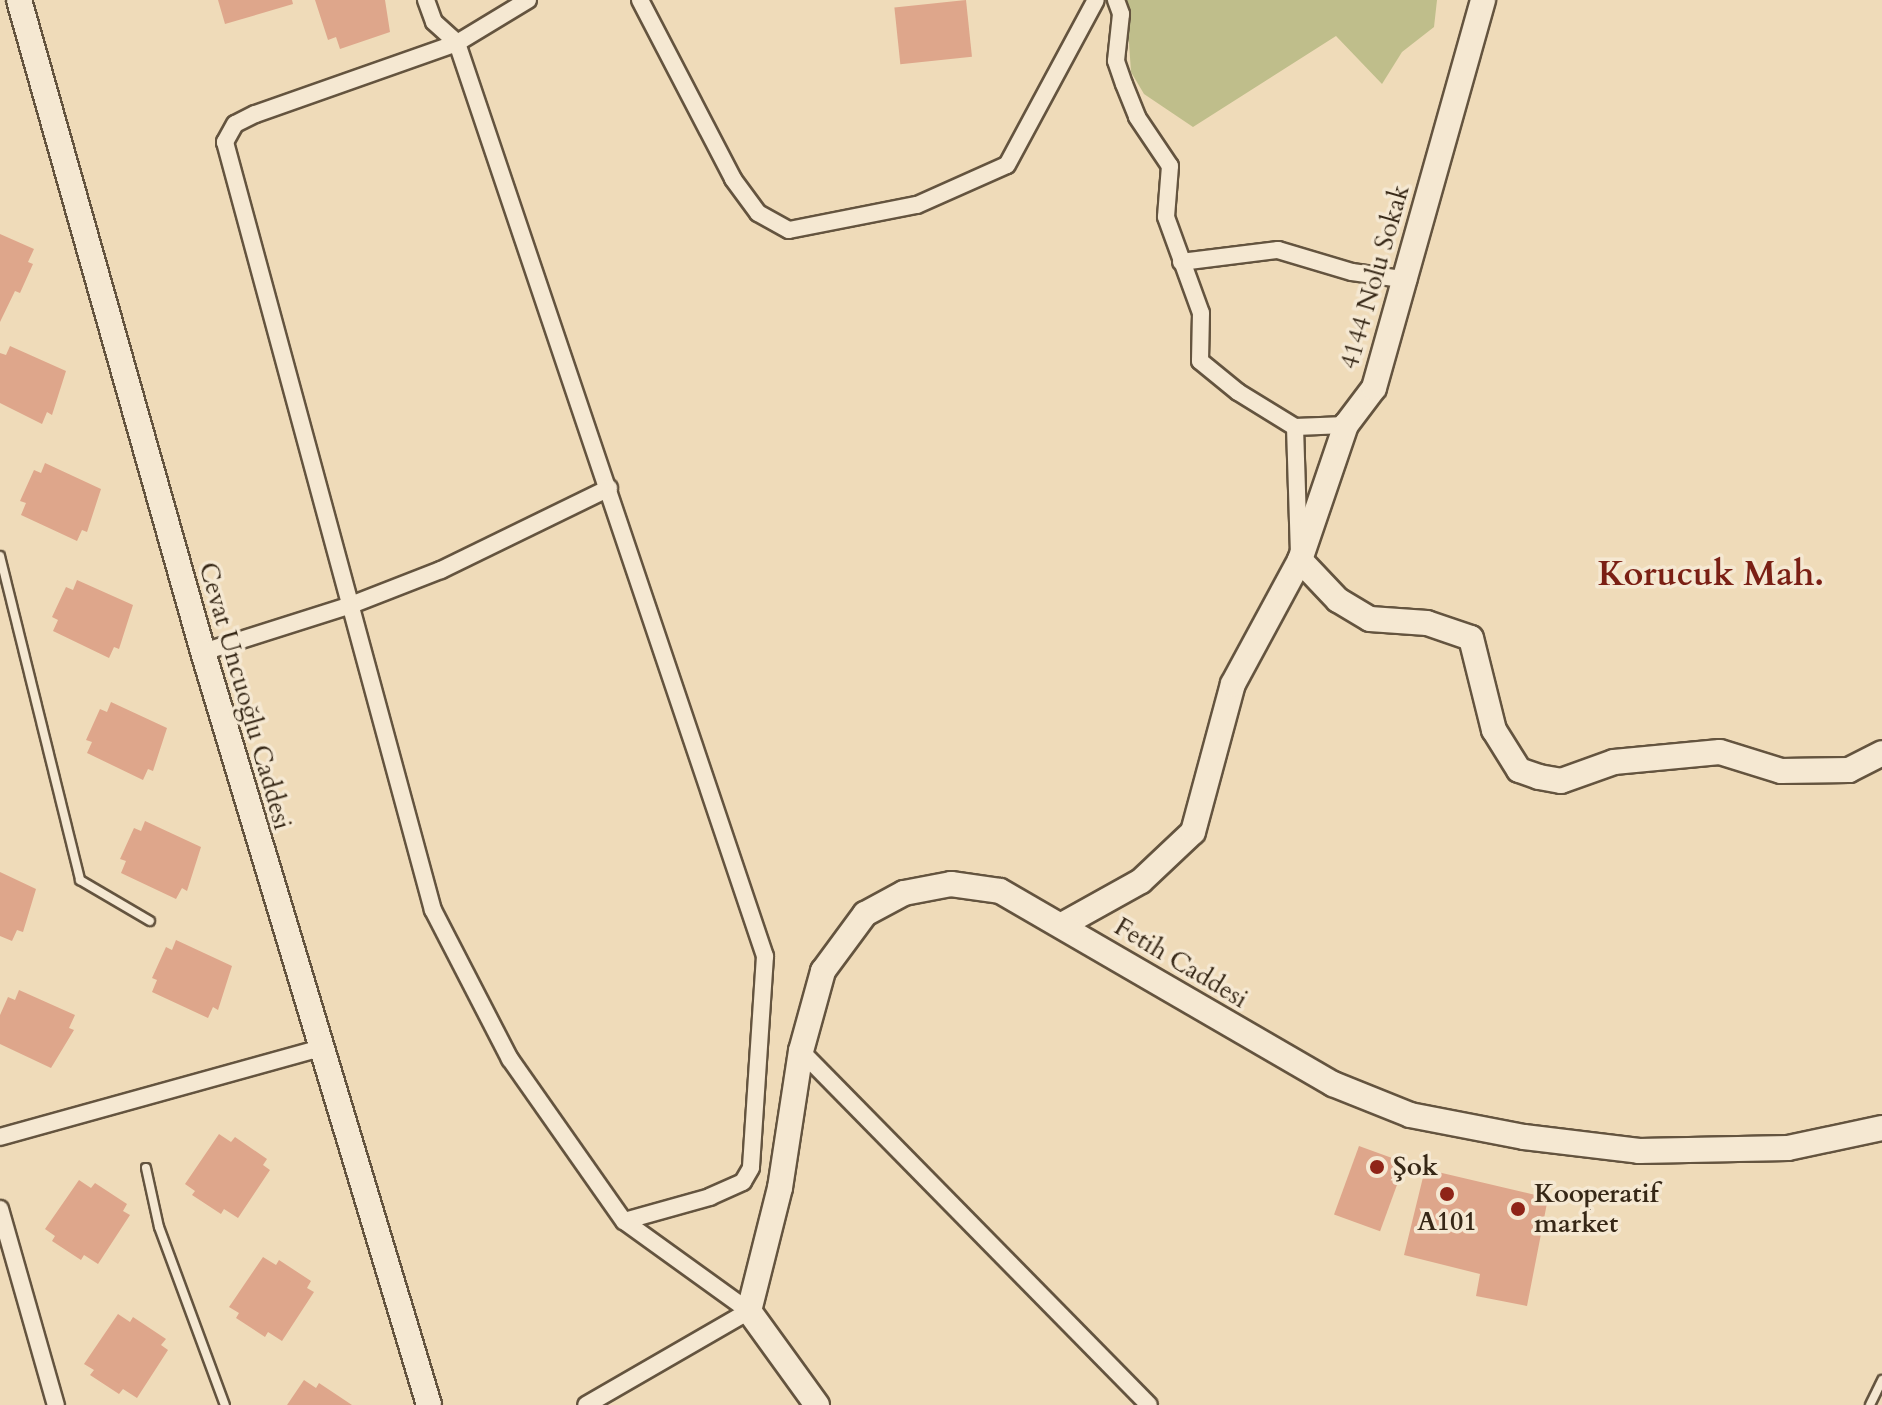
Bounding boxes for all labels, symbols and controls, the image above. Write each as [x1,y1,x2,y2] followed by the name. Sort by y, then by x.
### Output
[1334,181,1416,373] street label: 4144 Nolu Sokak
[1598,555,1824,595] district label: Korucuk Mah.
[192,559,298,833] street label: Cevat Uncuoğlu Caddesi
[1109,911,1253,1015] street label: Fetih Caddesi
[1393,1151,1438,1183] place label: Şok
[1368,1158,1386,1176] marker: Şok
[1534,1178,1659,1240] place label: Kooperatif market
[1438,1185,1456,1203] marker: A101
[1509,1200,1527,1218] marker: Kooperatif market
[1417,1206,1477,1238] place label: A101

